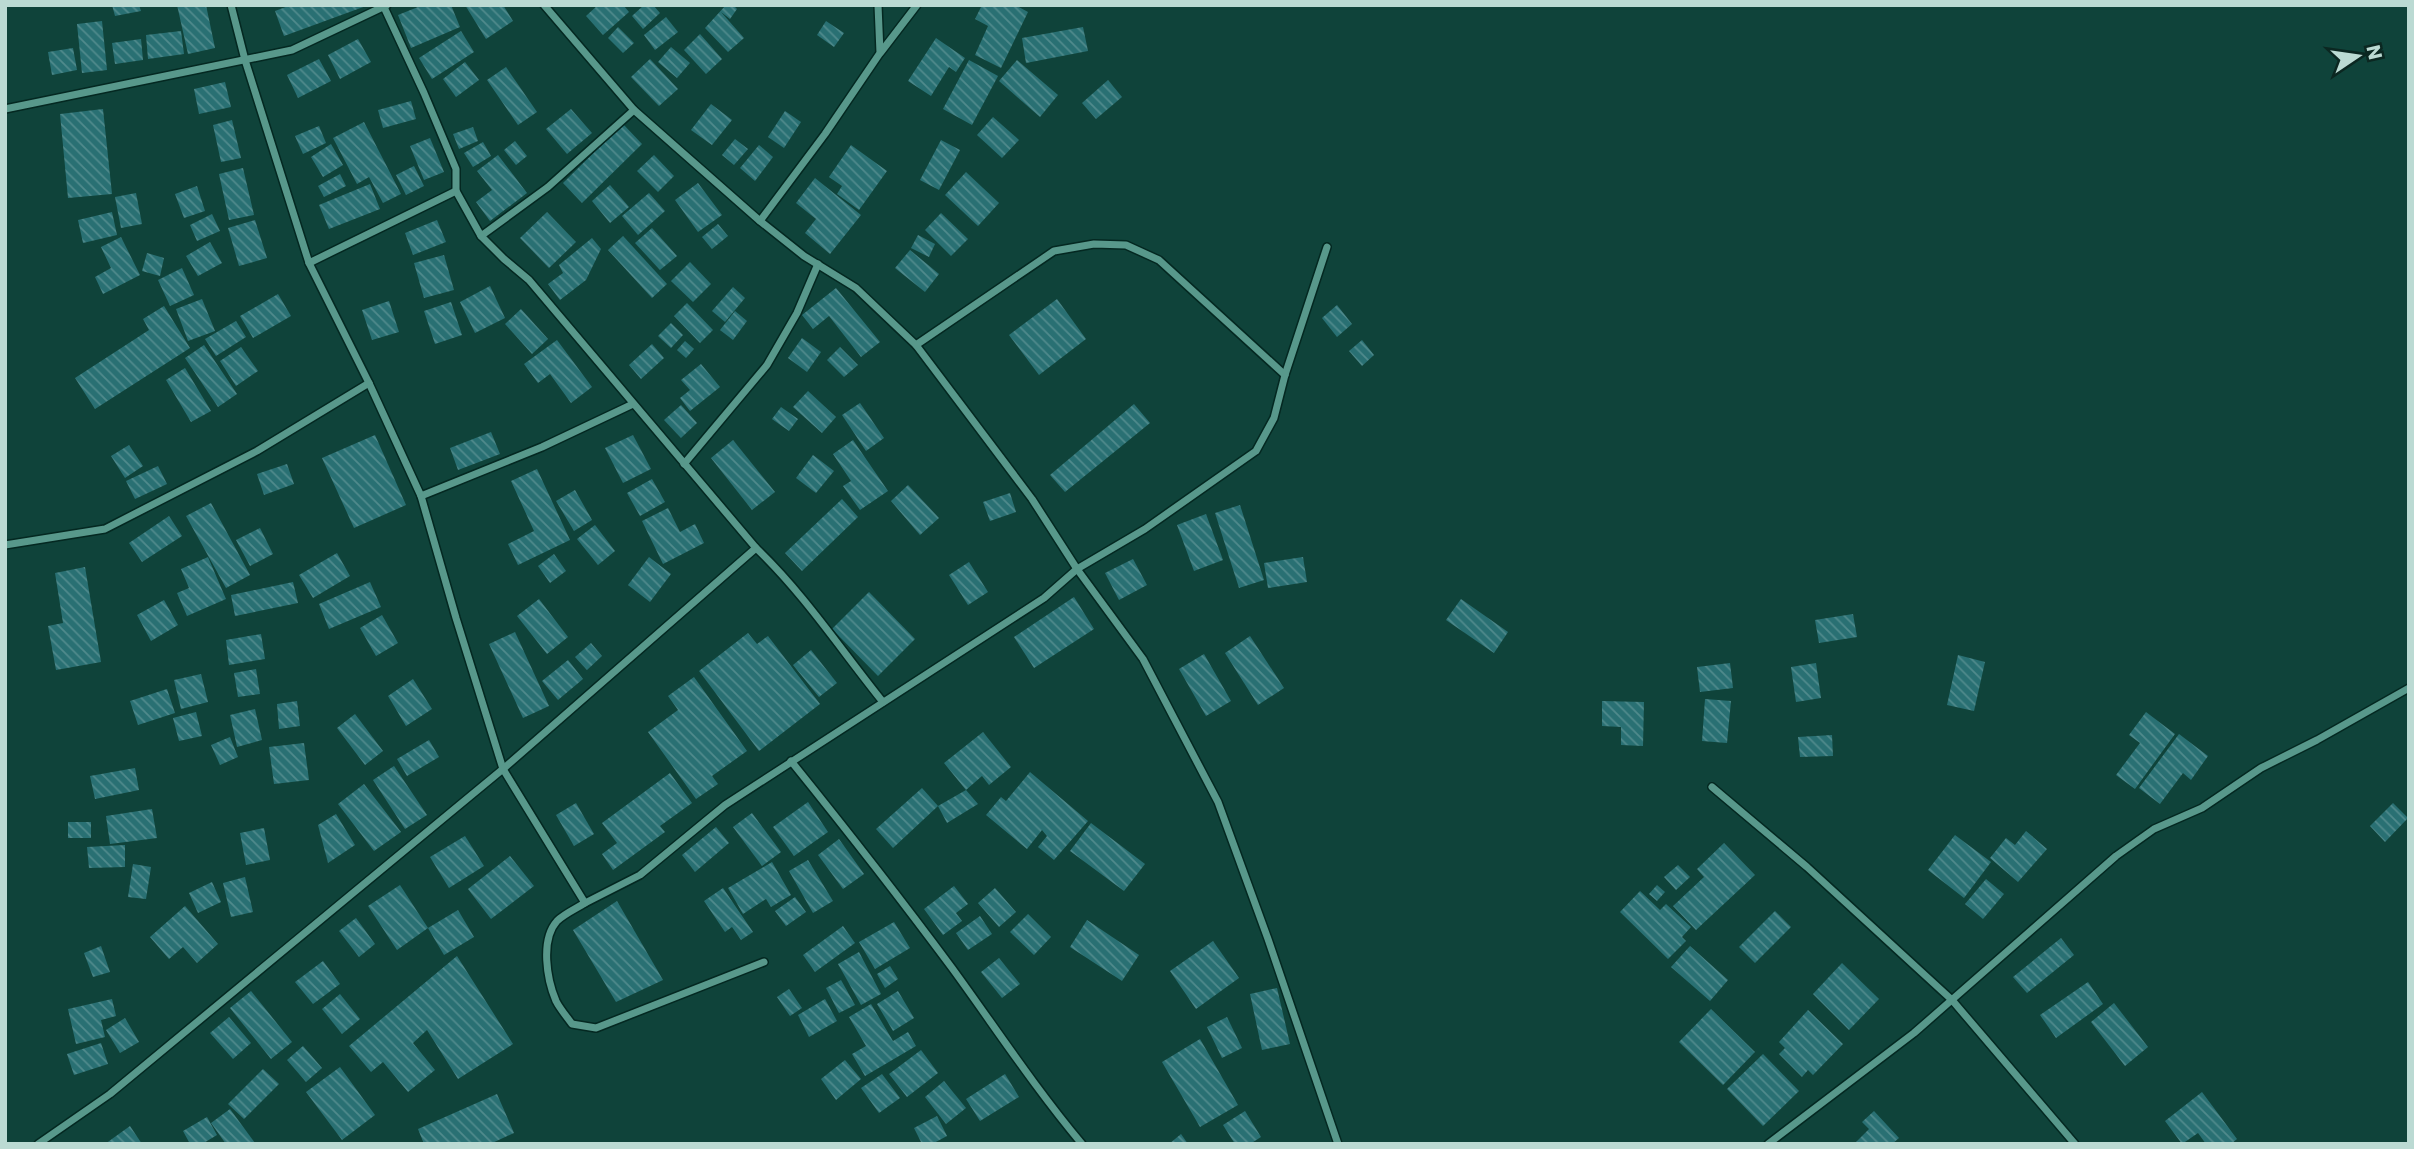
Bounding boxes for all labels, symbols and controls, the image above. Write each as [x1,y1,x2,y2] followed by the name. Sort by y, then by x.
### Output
[2323,21,2393,91] north arrow
[2359,42,2389,62] text: N

